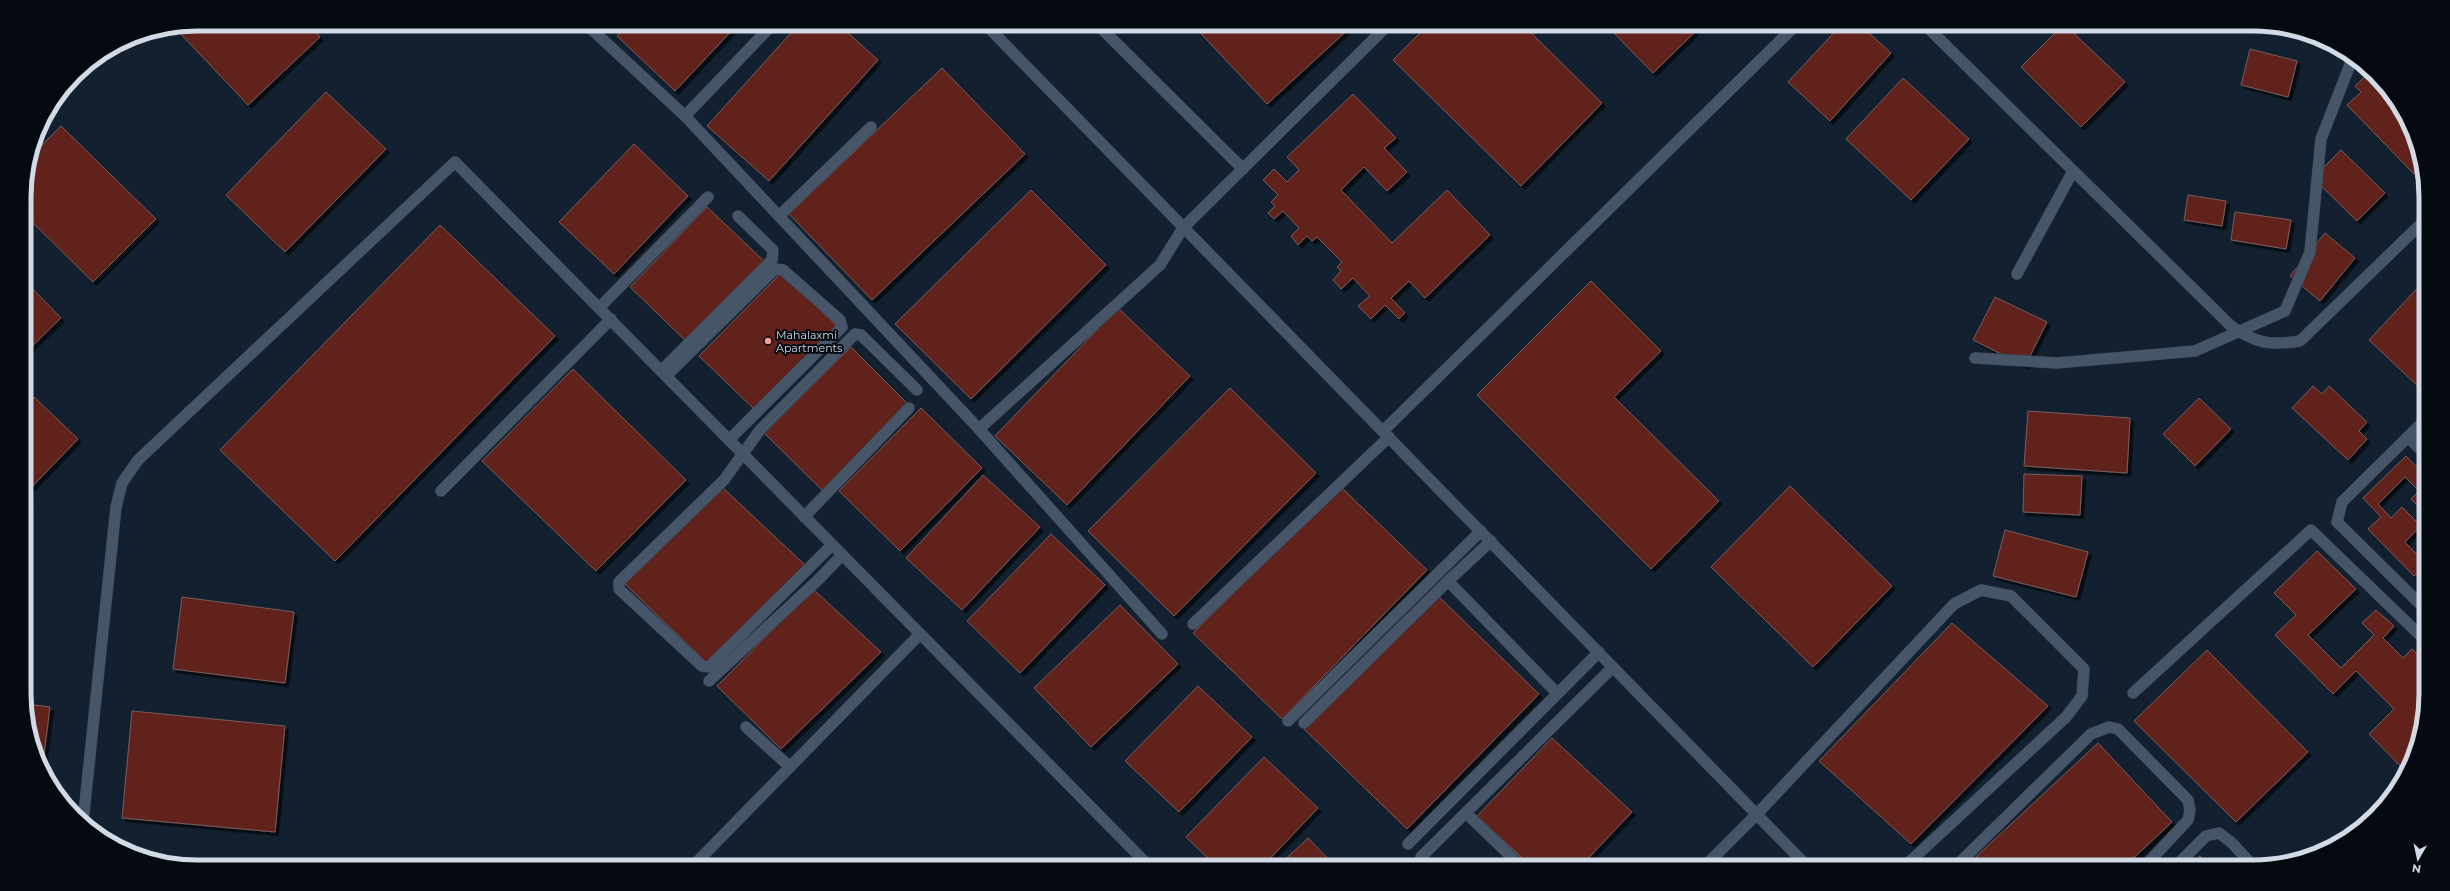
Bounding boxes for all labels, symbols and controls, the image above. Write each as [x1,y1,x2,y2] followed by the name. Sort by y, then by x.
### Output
[776,328,843,355] place label: Mahalaxmi Apartments
[763,336,773,346] marker: Mahalaxmi Apartments
[2398,839,2438,879] north arrow
[2411,861,2422,876] text: N

